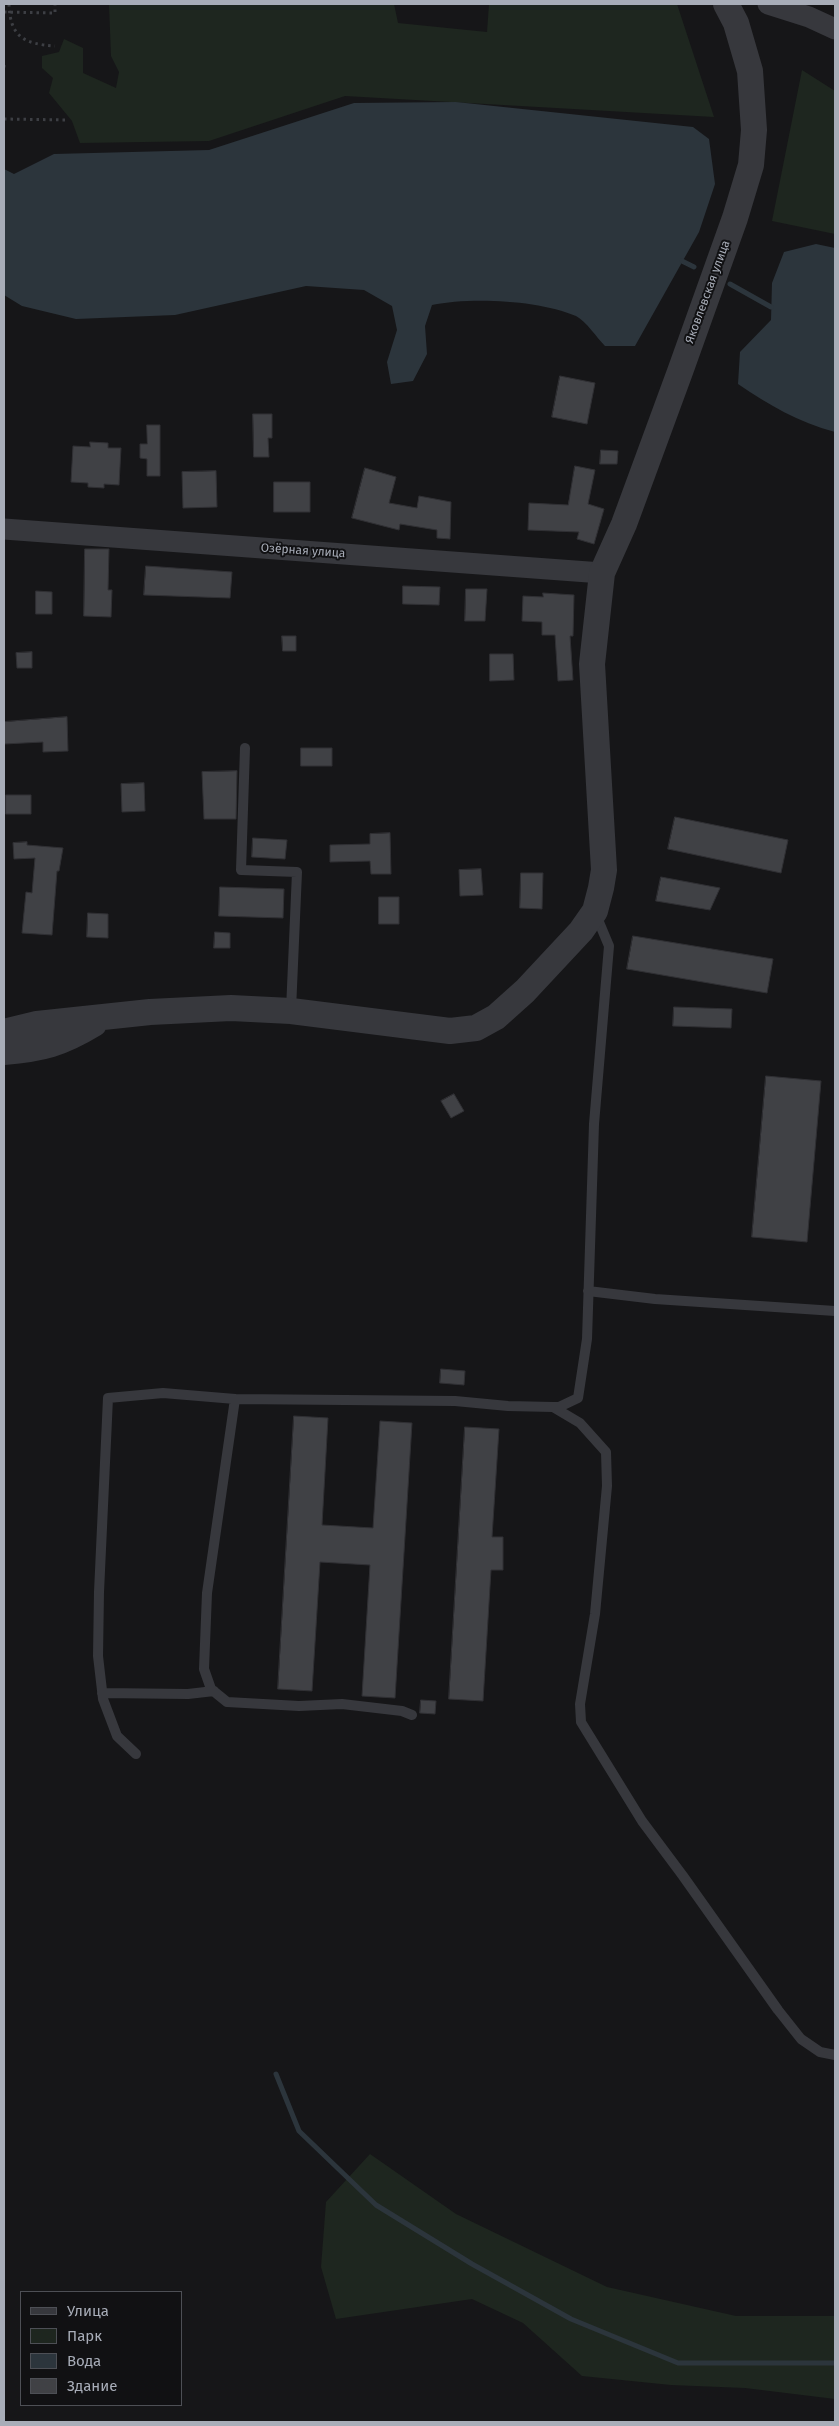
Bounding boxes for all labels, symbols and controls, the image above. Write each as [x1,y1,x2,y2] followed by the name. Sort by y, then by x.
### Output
[683,238,733,346] street label: Яковлевская улица
[260,541,346,561] street label: Озёрная улица
[20,2291,182,2406] legend
[67,2302,109,2320] text: Улица
[67,2327,102,2345] text: Парк
[67,2352,101,2370] text: Вода
[67,2377,117,2395] text: Здание

